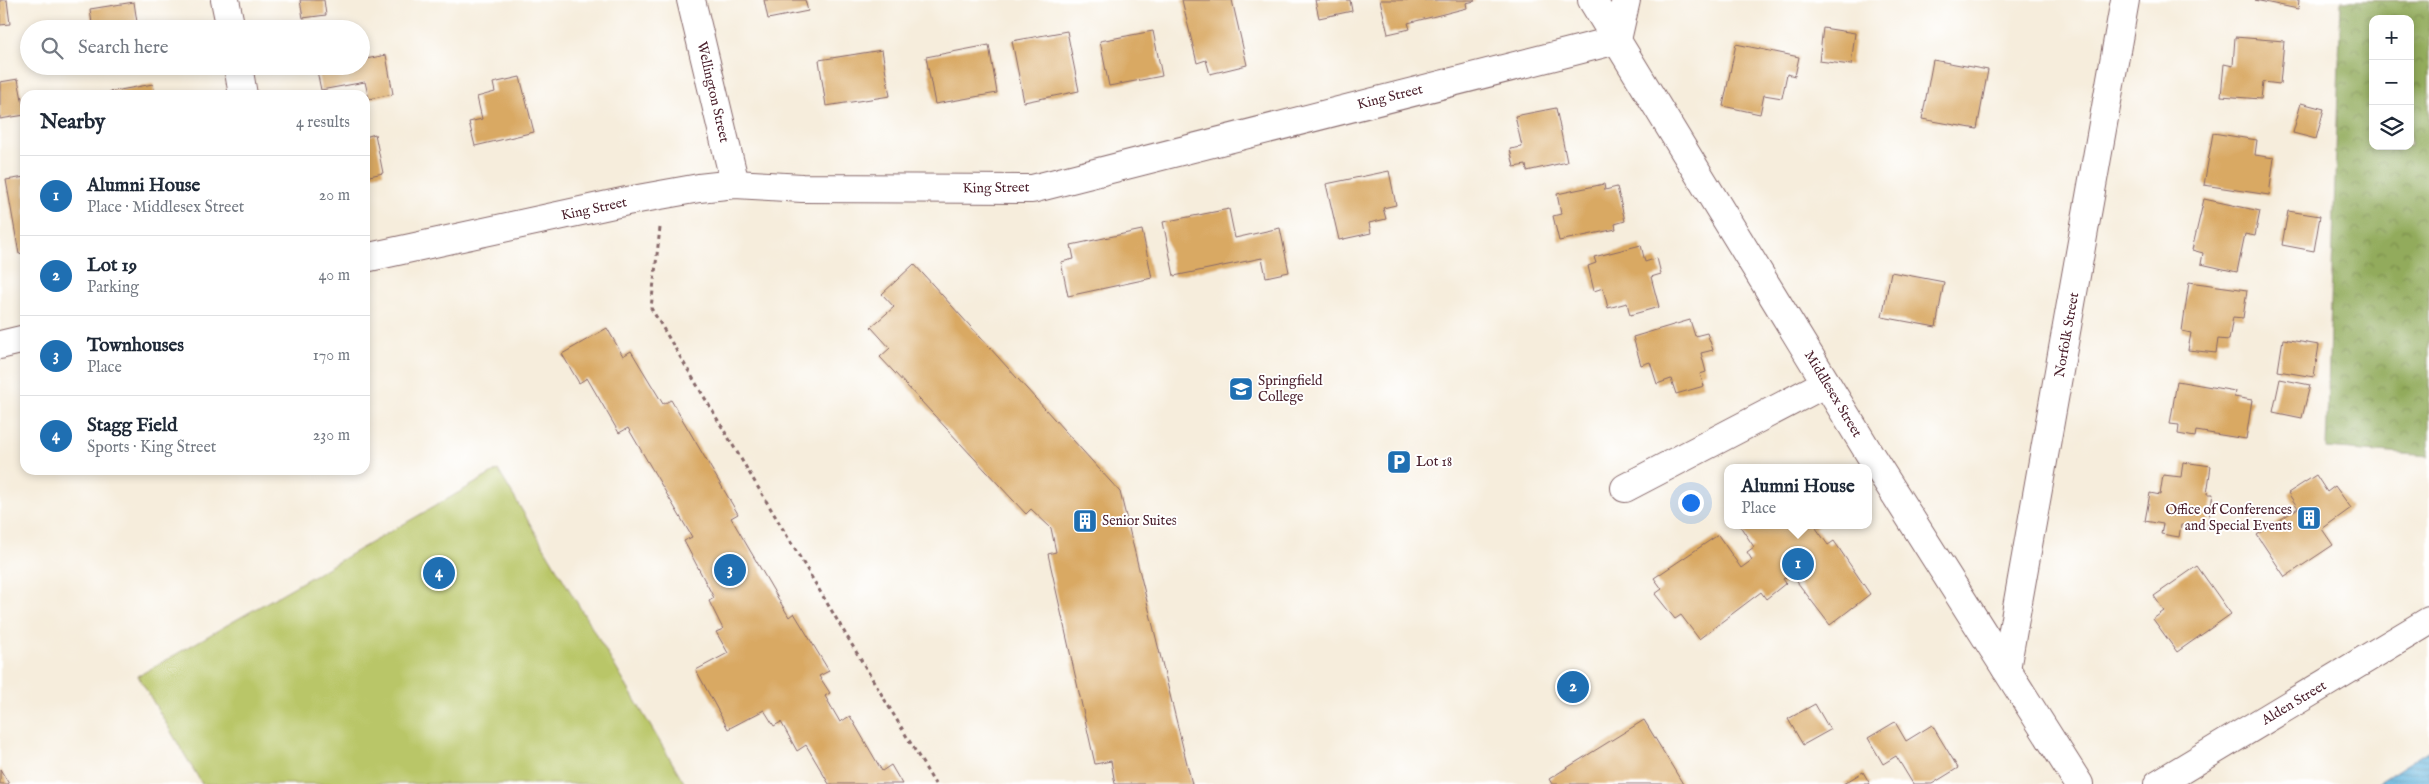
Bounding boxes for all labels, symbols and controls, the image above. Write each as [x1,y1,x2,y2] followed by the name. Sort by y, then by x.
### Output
[2369,15,2414,150] map controls
[2369,15,2414,60] button: +
[20,20,370,75] search box
[38,34,66,62] icon: search
[78,36,169,60] text: Search here
[693,40,733,144] street label: Wellington Street
[2369,60,2414,105] button: −
[1355,80,1425,114] street label: King Street
[2369,105,2414,150] button: layers
[40,109,105,136] text: Nearby
[296,113,350,133] text: 4 results
[87,174,200,198] text: Alumni House
[962,178,1030,198] street label: King Street
[53,186,59,206] text: 1
[319,186,350,206] text: 20 m
[559,193,629,225] street label: King Street
[87,198,244,218] text: Place · Middlesex Street
[87,254,137,278] text: Lot 19
[52,266,60,286] text: 2
[318,266,350,286] text: 40 m
[87,278,139,298] text: Parking
[2051,291,2083,379] street label: Norfolk Street
[87,334,184,358] text: Townhouses
[53,346,59,366] text: 3
[313,346,350,366] text: 170 m
[1800,347,1866,441] street label: Middlesex Street
[87,358,122,378] text: Place
[1258,372,1323,406] place label: Springfield College
[1228,376,1254,402] school or university icon: Springfield College
[87,414,177,438] text: Stagg Field
[52,426,60,446] text: 4
[313,426,350,446] text: 230 m
[87,438,216,458] text: Sports · King Street
[1386,449,1412,475] parking icon: Lot 18
[1416,453,1452,471] place label: Lot 18
[1724,464,1872,529] popup
[1741,475,1855,499] text: Alumni House
[1678,490,1704,516] your location
[1741,499,1776,519] text: Place
[2166,501,2292,535] place label: Office of Conferences and Special Events
[2296,505,2322,531] building icon: Office of Conferences and Special Events
[1072,508,1098,534] building icon: Senior Suites
[1102,512,1177,530] place label: Senior Suites
[1782,545,1814,583] pin: 1
[714,551,746,589] pin: 3
[423,554,455,592] pin: 4
[1557,668,1589,706] pin: 2
[2257,677,2330,730] street label: Alden Street

